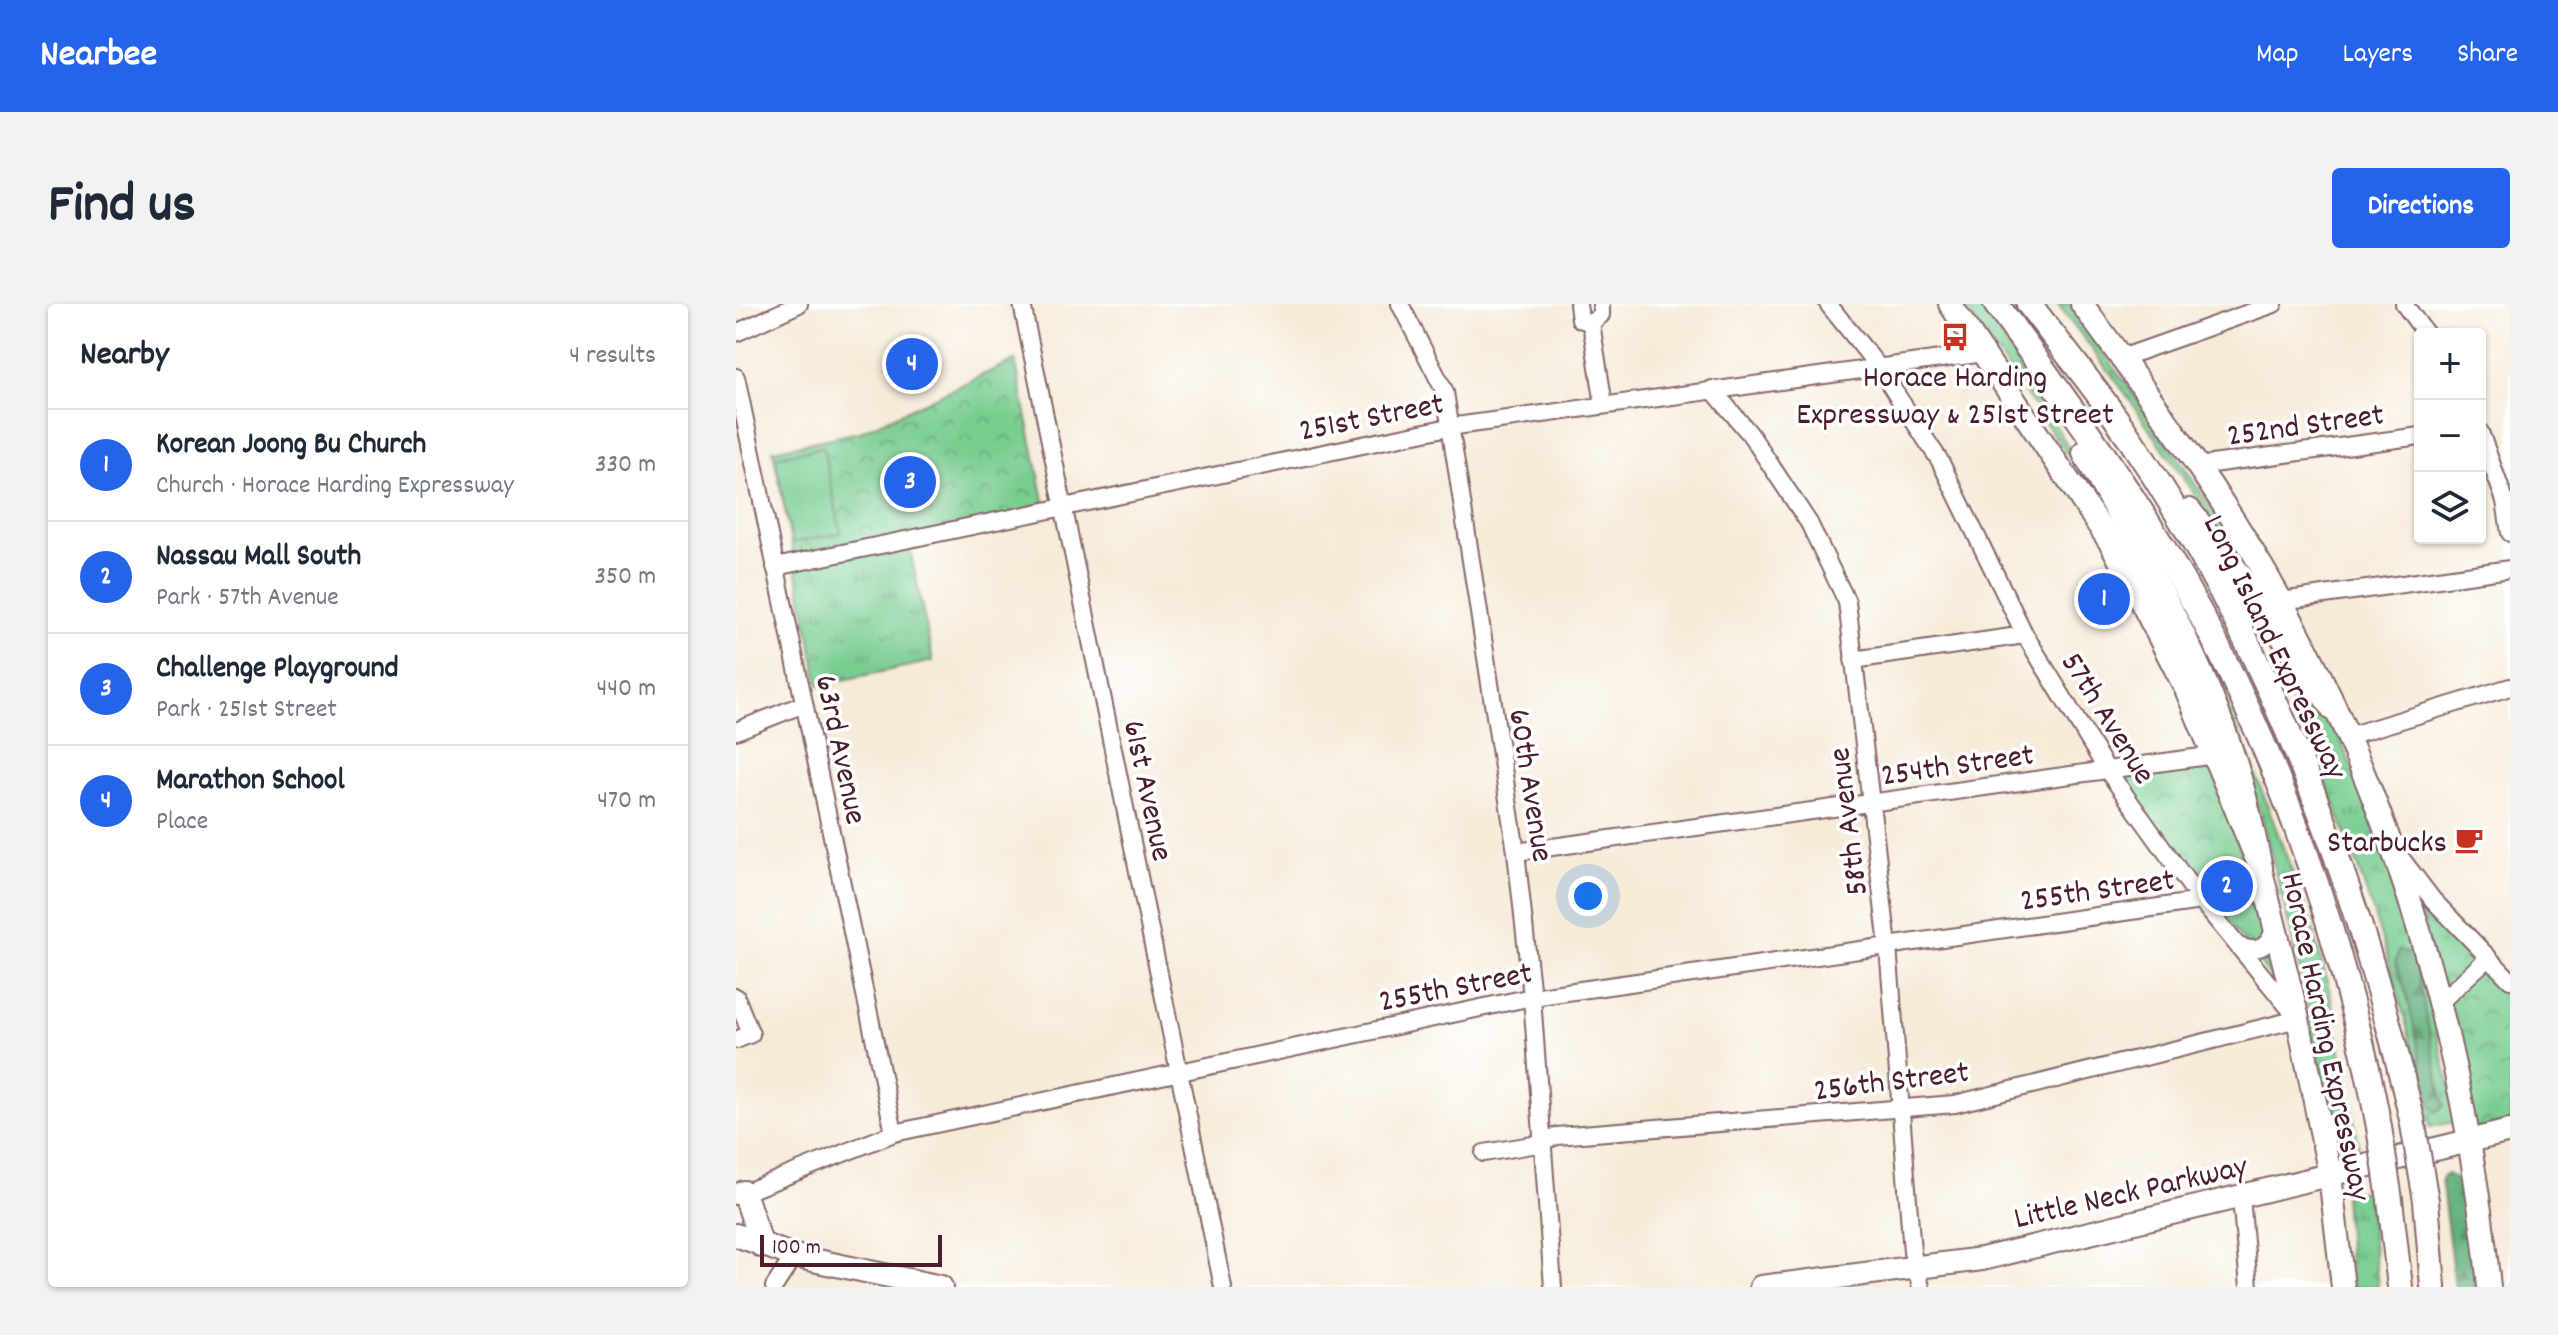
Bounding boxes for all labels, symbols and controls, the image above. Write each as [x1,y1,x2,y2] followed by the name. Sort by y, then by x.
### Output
[40,29,157,84] text: Nearbee
[2256,36,2299,76] text: Map
[2343,36,2413,76] text: Layers
[2457,36,2518,76] text: Share
[48,168,196,248] text: Find us
[2332,168,2510,248] button: Directions
[1940,322,1970,352] bus stop icon: Horace Harding Expressway & 251st Street
[2414,328,2486,544] map controls
[2414,328,2486,400] button: +
[80,332,169,381] text: Nearby
[886,334,938,394] pin: 4
[569,338,656,375] text: 4 results
[1796,357,2114,440] place label: Horace Harding Expressway & 251st Street
[1296,383,1448,456] street label: 251st Street
[2224,394,2387,462] street label: 252nd Street
[2414,400,2486,472] button: −
[156,425,426,468] text: Korean Joong Bu Church
[103,447,109,484] text: 1
[595,447,656,484] text: 330 m
[884,452,936,512] pin: 3
[156,468,514,505] text: Church · Horace Harding Expressway
[2414,472,2486,544] button: layers
[2188,508,2357,789] street label: Long Island Expressway
[156,537,361,580] text: Nassau Mall South
[100,559,112,596] text: 2
[594,559,656,596] text: 350 m
[2078,569,2130,629] pin: 1
[156,580,339,617] text: Park · 57th Avenue
[2047,645,2165,795] street label: 57th Avenue
[156,649,399,692] text: Challenge Playground
[100,671,112,708] text: 3
[596,671,656,708] text: 440 m
[800,671,876,829] street label: 63rd Avenue
[156,692,337,729] text: Park · 251st Street
[1493,706,1563,866] street label: 60th Avenue
[1108,716,1182,866] street label: 61st Avenue
[1878,734,2037,801] street label: 254th Street
[1819,745,1883,898] street label: 58th Avenue
[156,761,345,804] text: Marathon School
[101,783,111,820] text: 4
[597,783,656,820] text: 470 m
[156,804,208,841] text: Place
[2327,822,2447,868] place label: Starbucks
[2454,825,2484,855] cafe icon: Starbucks
[2201,856,2253,916] pin: 2
[2018,859,2178,927] street label: 255th Street
[2266,869,2381,1207] street label: Horace Harding Expressway
[1568,876,1608,916] your location
[1375,952,1537,1027] street label: 255th Street
[1811,1052,1972,1116] street label: 256th Street
[2010,1145,2253,1244] street label: Little Neck Parkway
[760,1231,942,1267] scale bar
[772,1233,821,1264] text: 100 m

